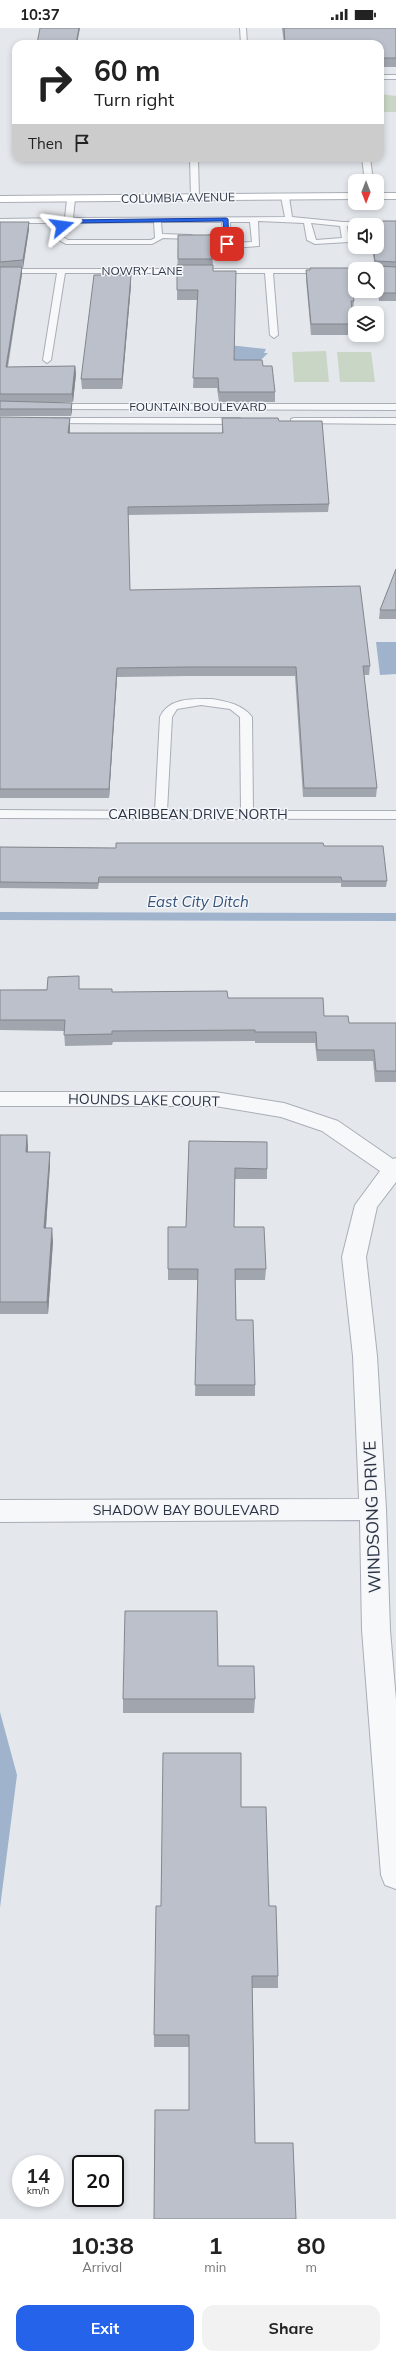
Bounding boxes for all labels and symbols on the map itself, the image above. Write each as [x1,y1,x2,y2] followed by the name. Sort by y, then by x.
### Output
[348,174,384,210] north arrow
[121,189,235,206] street label: COLUMBIA AVENUE
[41,205,83,247] position arrow
[210,227,244,261] pin
[101,263,183,278] street label: NOWRY LANE
[129,399,267,414] street label: FOUNTAIN BOULEVARD
[108,805,288,823] street label: CARIBBEAN DRIVE NORTH
[147,892,249,911] water label: East City Ditch
[68,1090,220,1110] street label: HOUNDS LAKE COURT
[358,1440,385,1594] street label: WINDSONG DRIVE
[93,1501,279,1519] street label: SHADOW BAY BOULEVARD
[72,2155,124,2207] speed limit sign: 20

